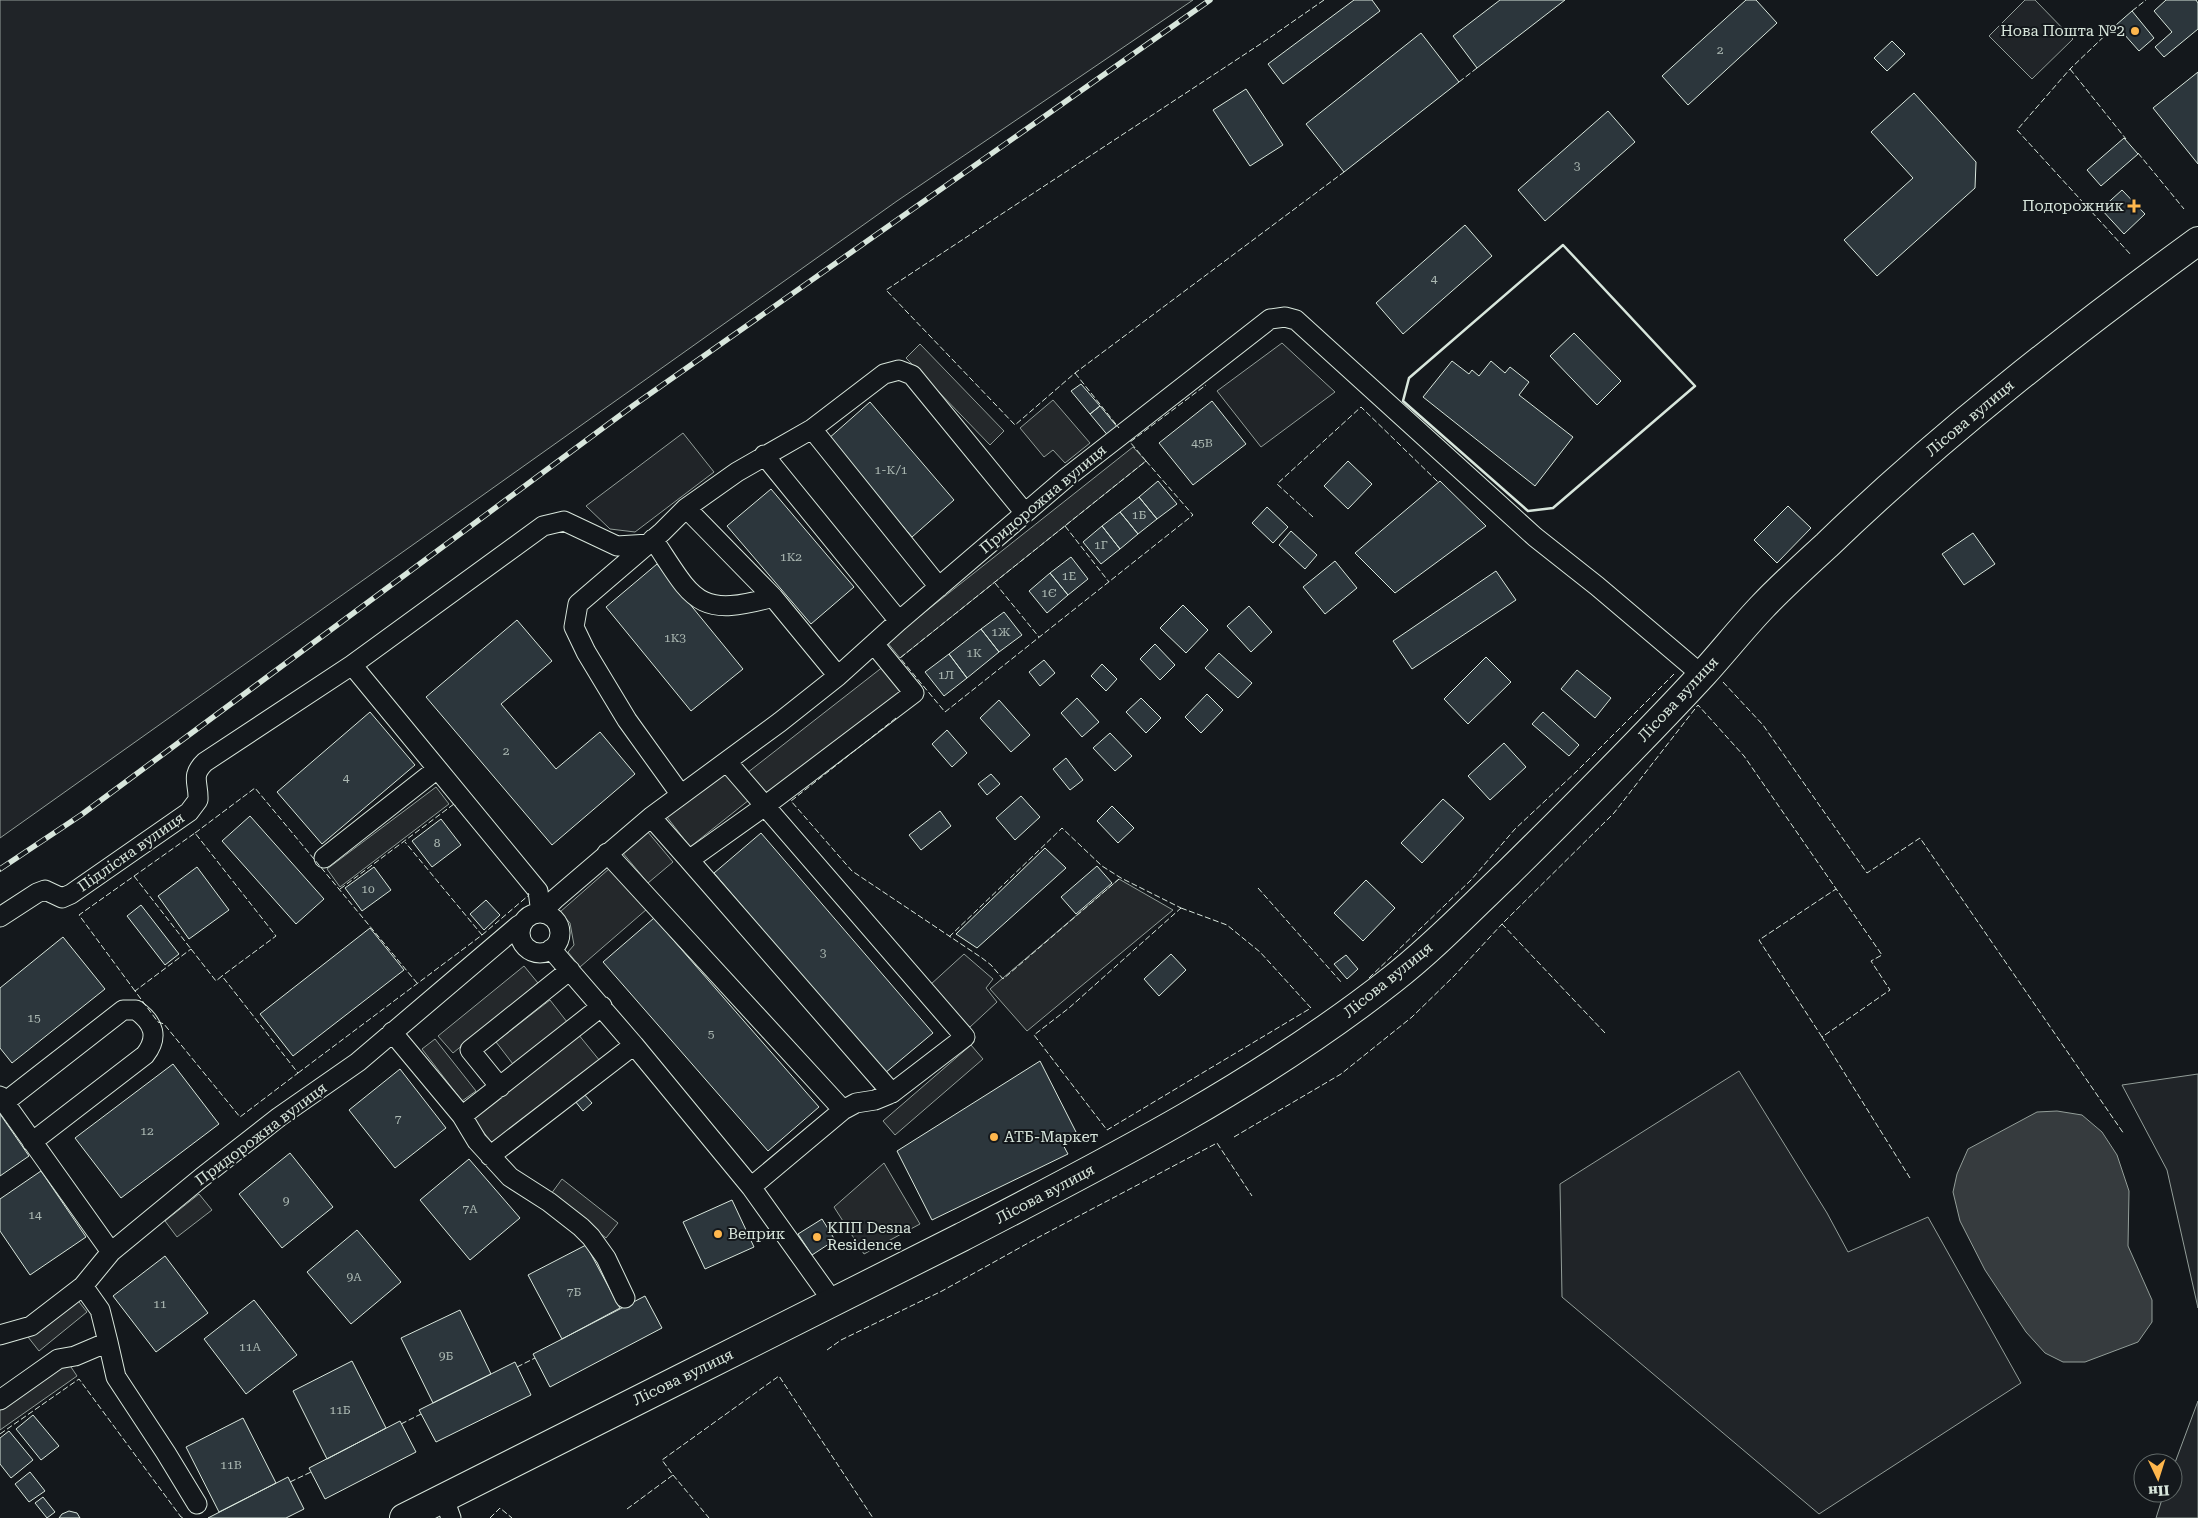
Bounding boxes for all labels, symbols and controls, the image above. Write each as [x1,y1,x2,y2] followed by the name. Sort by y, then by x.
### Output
[2000,22,2125,40] place label: Нова Пошта №2
[2129,25,2141,37] marker: Нова Пошта №2
[1717,43,1724,57] house number: 2
[1574,159,1581,173] house number: 3
[2022,197,2124,215] place label: Подорожник
[2128,200,2140,212] marker: Подорожник
[1431,272,1438,286] house number: 4
[1922,376,2018,460] street label: Лісова вулиця
[1191,436,1213,450] house number: 45В
[976,441,1110,557] street label: Придорожна вулиця
[875,463,908,477] house number: 1-К/1
[1132,508,1147,522] house number: 1Б
[1094,538,1108,552] house number: 1Г
[780,550,802,564] house number: 1К2
[1062,569,1076,583] house number: 1Е
[1041,586,1057,600] house number: 1Є
[991,625,1011,639] house number: 1Ж
[664,631,686,645] house number: 1К3
[966,646,982,660] house number: 1К
[1634,653,1722,745] street label: Лісова вулиця
[938,668,954,682] house number: 1Л
[503,744,510,758] house number: 2
[343,771,350,785] house number: 4
[74,809,188,895] street label: Підлісна вулиця
[434,836,441,850] house number: 8
[361,882,375,896] house number: 10
[1340,939,1436,1021] street label: Лісова вулиця
[820,946,827,960] house number: 3
[27,1011,41,1025] house number: 15
[708,1027,715,1041] house number: 5
[192,1079,330,1189] street label: Придорожна вулиця
[395,1112,402,1126] house number: 7
[140,1124,154,1138] house number: 12
[1004,1128,1098,1146] place label: АТБ-Маркет
[988,1131,1000,1143] marker: АТБ-Маркет
[992,1160,1098,1228] street label: Лісова вулиця
[283,1194,290,1208] house number: 9
[462,1202,478,1216] house number: 7А
[28,1208,42,1222] house number: 14
[827,1219,911,1254] place label: КПП Desna Residence
[728,1225,786,1243] place label: Веприк
[712,1228,724,1240] marker: Веприк
[811,1231,823,1243] marker: КПП Desna Residence
[346,1270,362,1284] house number: 9А
[567,1285,582,1299] house number: 7Б
[153,1297,167,1311] house number: 11
[239,1340,262,1354] house number: 11А
[630,1345,736,1409] street label: Лісова вулиця
[439,1349,454,1363] house number: 9Б
[329,1403,351,1417] house number: 11Б
[2133,1453,2183,1503] north arrow
[220,1458,242,1472] house number: 11В
[2147,1482,2170,1500] text: Пн

